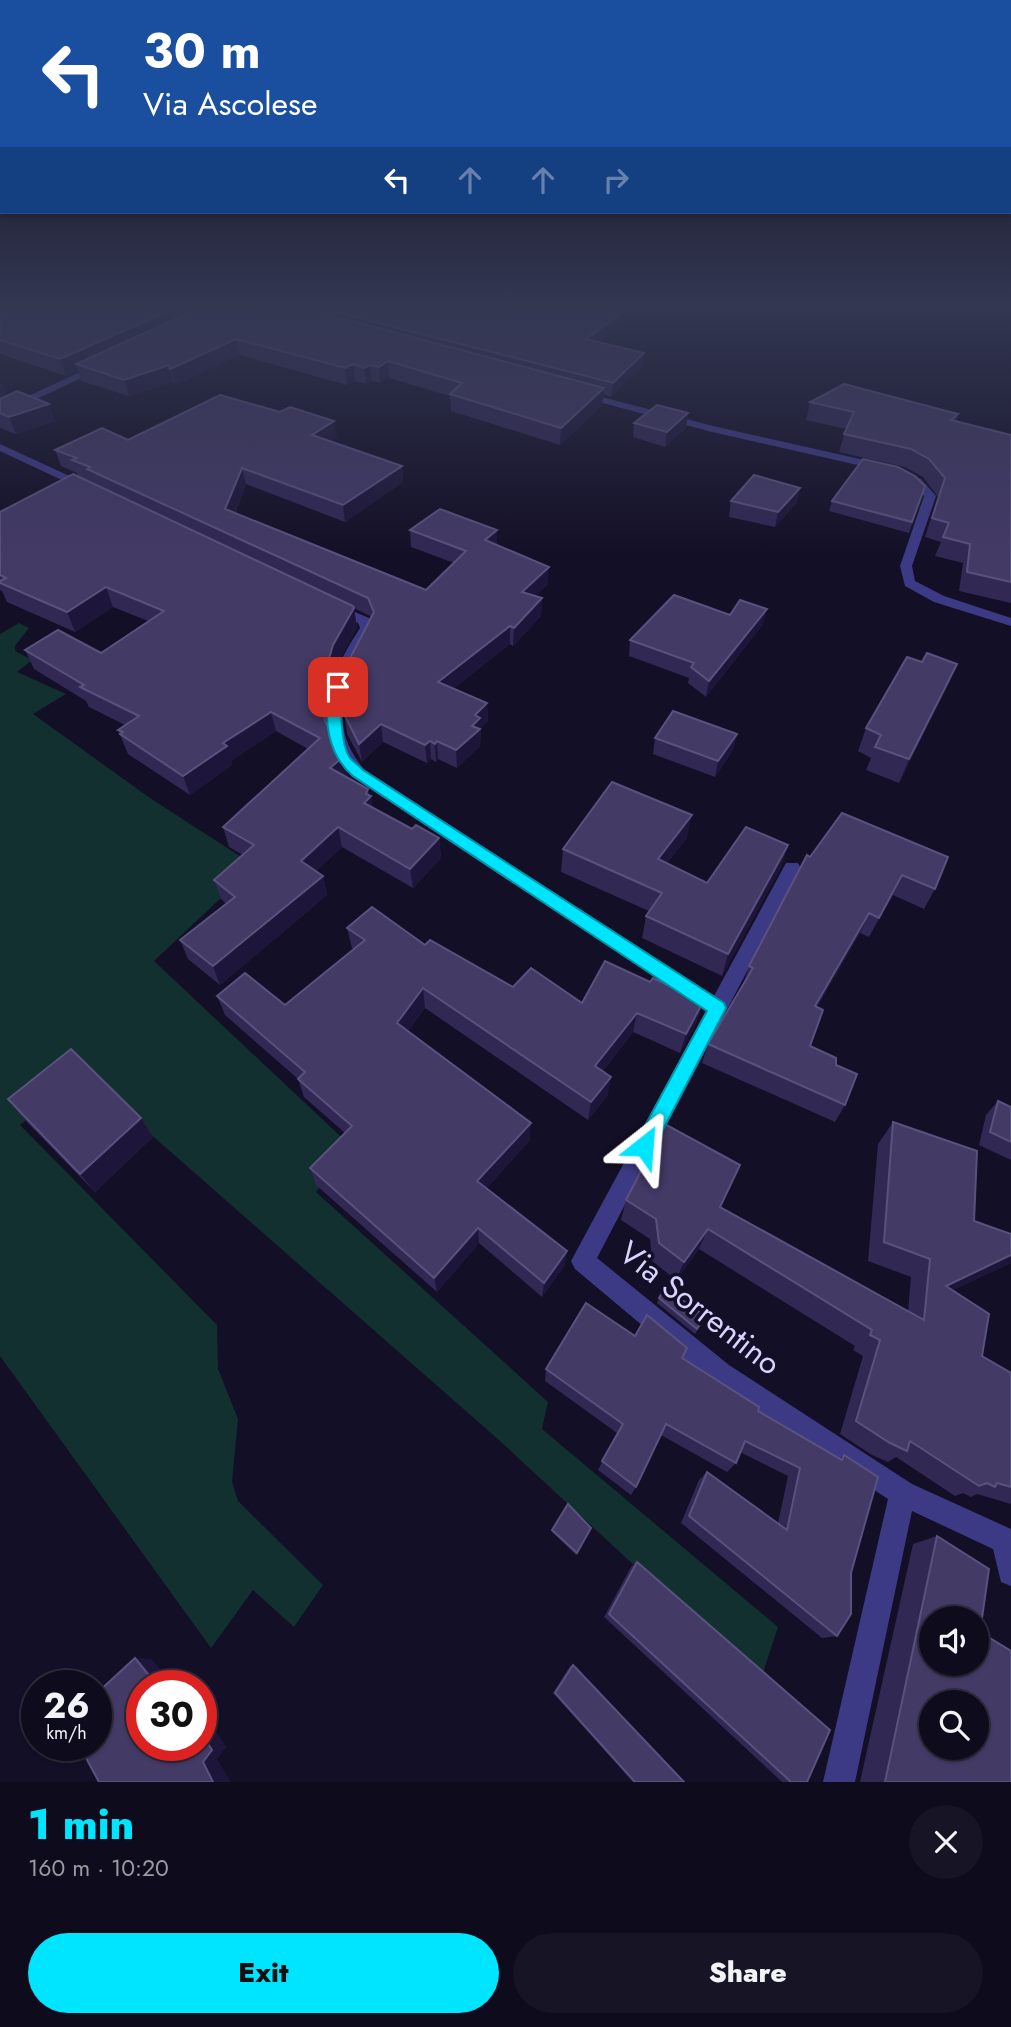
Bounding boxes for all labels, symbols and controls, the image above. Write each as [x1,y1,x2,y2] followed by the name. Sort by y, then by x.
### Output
[143,16,261,86] text: 30 m
[28,28,119,119] icon: left
[143,81,317,127] text: Via Ascolese
[378,161,416,199] icon: left
[451,161,489,199] icon: ahead
[524,161,562,199] icon: ahead
[597,161,635,199] icon: right
[308,657,368,717] pin
[319,668,357,706] icon: arrive
[607,1109,681,1183] position arrow
[609,1230,791,1386] street label: Via Sorrentino
[919,1606,989,1760] map controls
[919,1606,989,1676] button: sound
[126,1670,217,1761] speed limit sign: 30
[43,1681,90,1731] text: 26
[919,1690,989,1760] button: search
[46,1720,87,1746] text: km/h
[28,1794,134,1855] text: 1 min
[909,1805,983,1879] button: close
[28,1851,169,1885] text: 160 m · 10:20
[28,1933,499,2013] button: Exit
[513,1933,983,2013] button: Share

